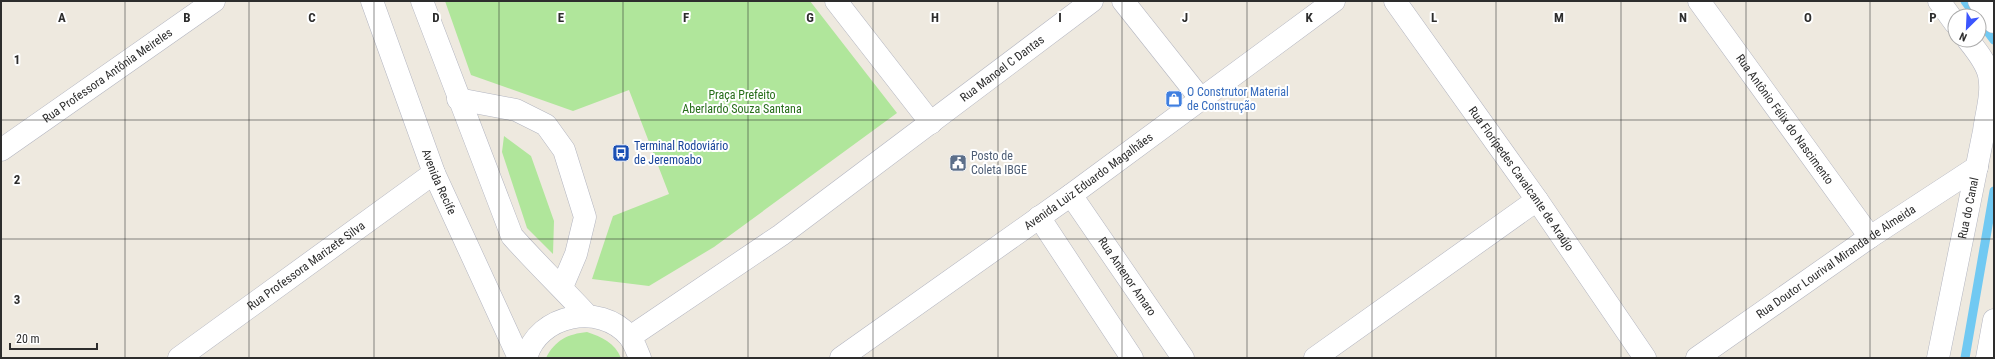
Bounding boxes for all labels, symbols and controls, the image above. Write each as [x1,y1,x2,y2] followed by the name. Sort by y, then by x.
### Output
[1947,8,1987,48] north arrow
[58,10,66,25] text: A
[183,10,191,25] text: B
[308,10,316,25] text: C
[432,10,440,25] text: D
[558,10,565,25] text: E
[683,10,689,25] text: F
[806,10,814,25] text: G
[931,10,939,25] text: H
[1058,10,1062,25] text: I
[1182,10,1188,25] text: J
[1305,10,1313,25] text: K
[1431,10,1437,25] text: L
[1554,10,1564,25] text: M
[1679,10,1687,25] text: N
[1804,10,1812,25] text: O
[1929,10,1937,25] text: P
[40,25,175,126] street label: Rua Professora Antônia Meireles
[1957,29,1969,44] text: N
[957,33,1047,105] street label: Rua Manoel C Dantas
[14,52,20,67] text: 1
[1733,52,1836,187] street label: Rua Antônio Félix do Nascimento
[1187,85,1289,113] place label: O Construtor Material de Construção
[682,88,802,116] park label: Praça Prefeito Aberlardo Souza Santana
[1164,89,1184,109] shop icon: O Construtor Material de Construção
[1466,104,1577,254] street label: Rua Florípedes Cavalcante de Araújo
[1021,130,1156,233] street label: Avenida Luiz Eduardo Magalhães
[634,139,728,167] place label: Terminal Rodoviário de Jeremoabo
[611,143,631,163] bus stop icon: Terminal Rodoviário de Jeremoabo
[419,147,459,217] street label: Avenida Recife
[971,149,1027,177] place label: Posto de Coleta IBGE
[948,153,968,173] public building icon: Posto de Coleta IBGE
[14,172,21,187] text: 2
[1955,176,1981,240] street label: Rua do Canal
[1754,202,1918,321] street label: Rua Doutor Lourival Miranda de Almeida
[245,218,368,313] street label: Rua Professora Marizete Silva
[1095,235,1159,319] street label: Rua Antenor Amaro
[14,292,20,307] text: 3
[10,325,97,351] scale bar
[16,332,40,346] text: 20 m

